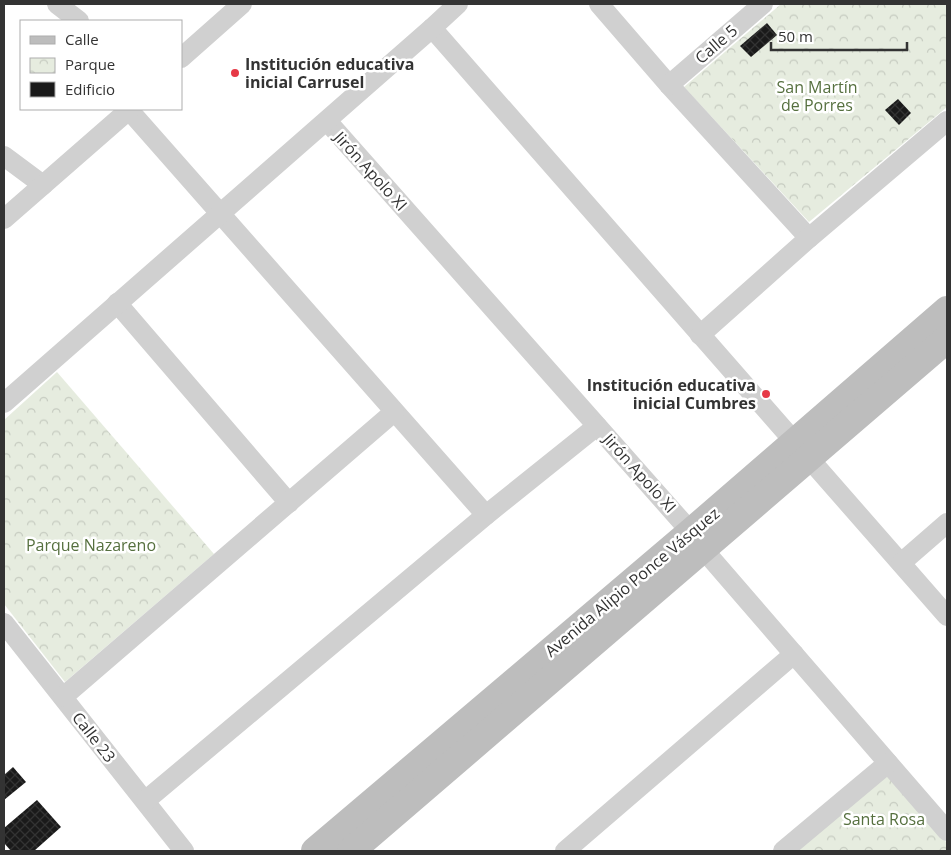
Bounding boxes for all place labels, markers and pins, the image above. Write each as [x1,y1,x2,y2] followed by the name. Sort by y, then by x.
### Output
[245,53,414,93] place label: Institución educativa inicial Carrusel
[229,67,241,79] marker: Institución educativa inicial Carrusel
[587,374,756,414] place label: Institución educativa inicial Cumbres
[760,388,772,400] marker: Institución educativa inicial Cumbres

